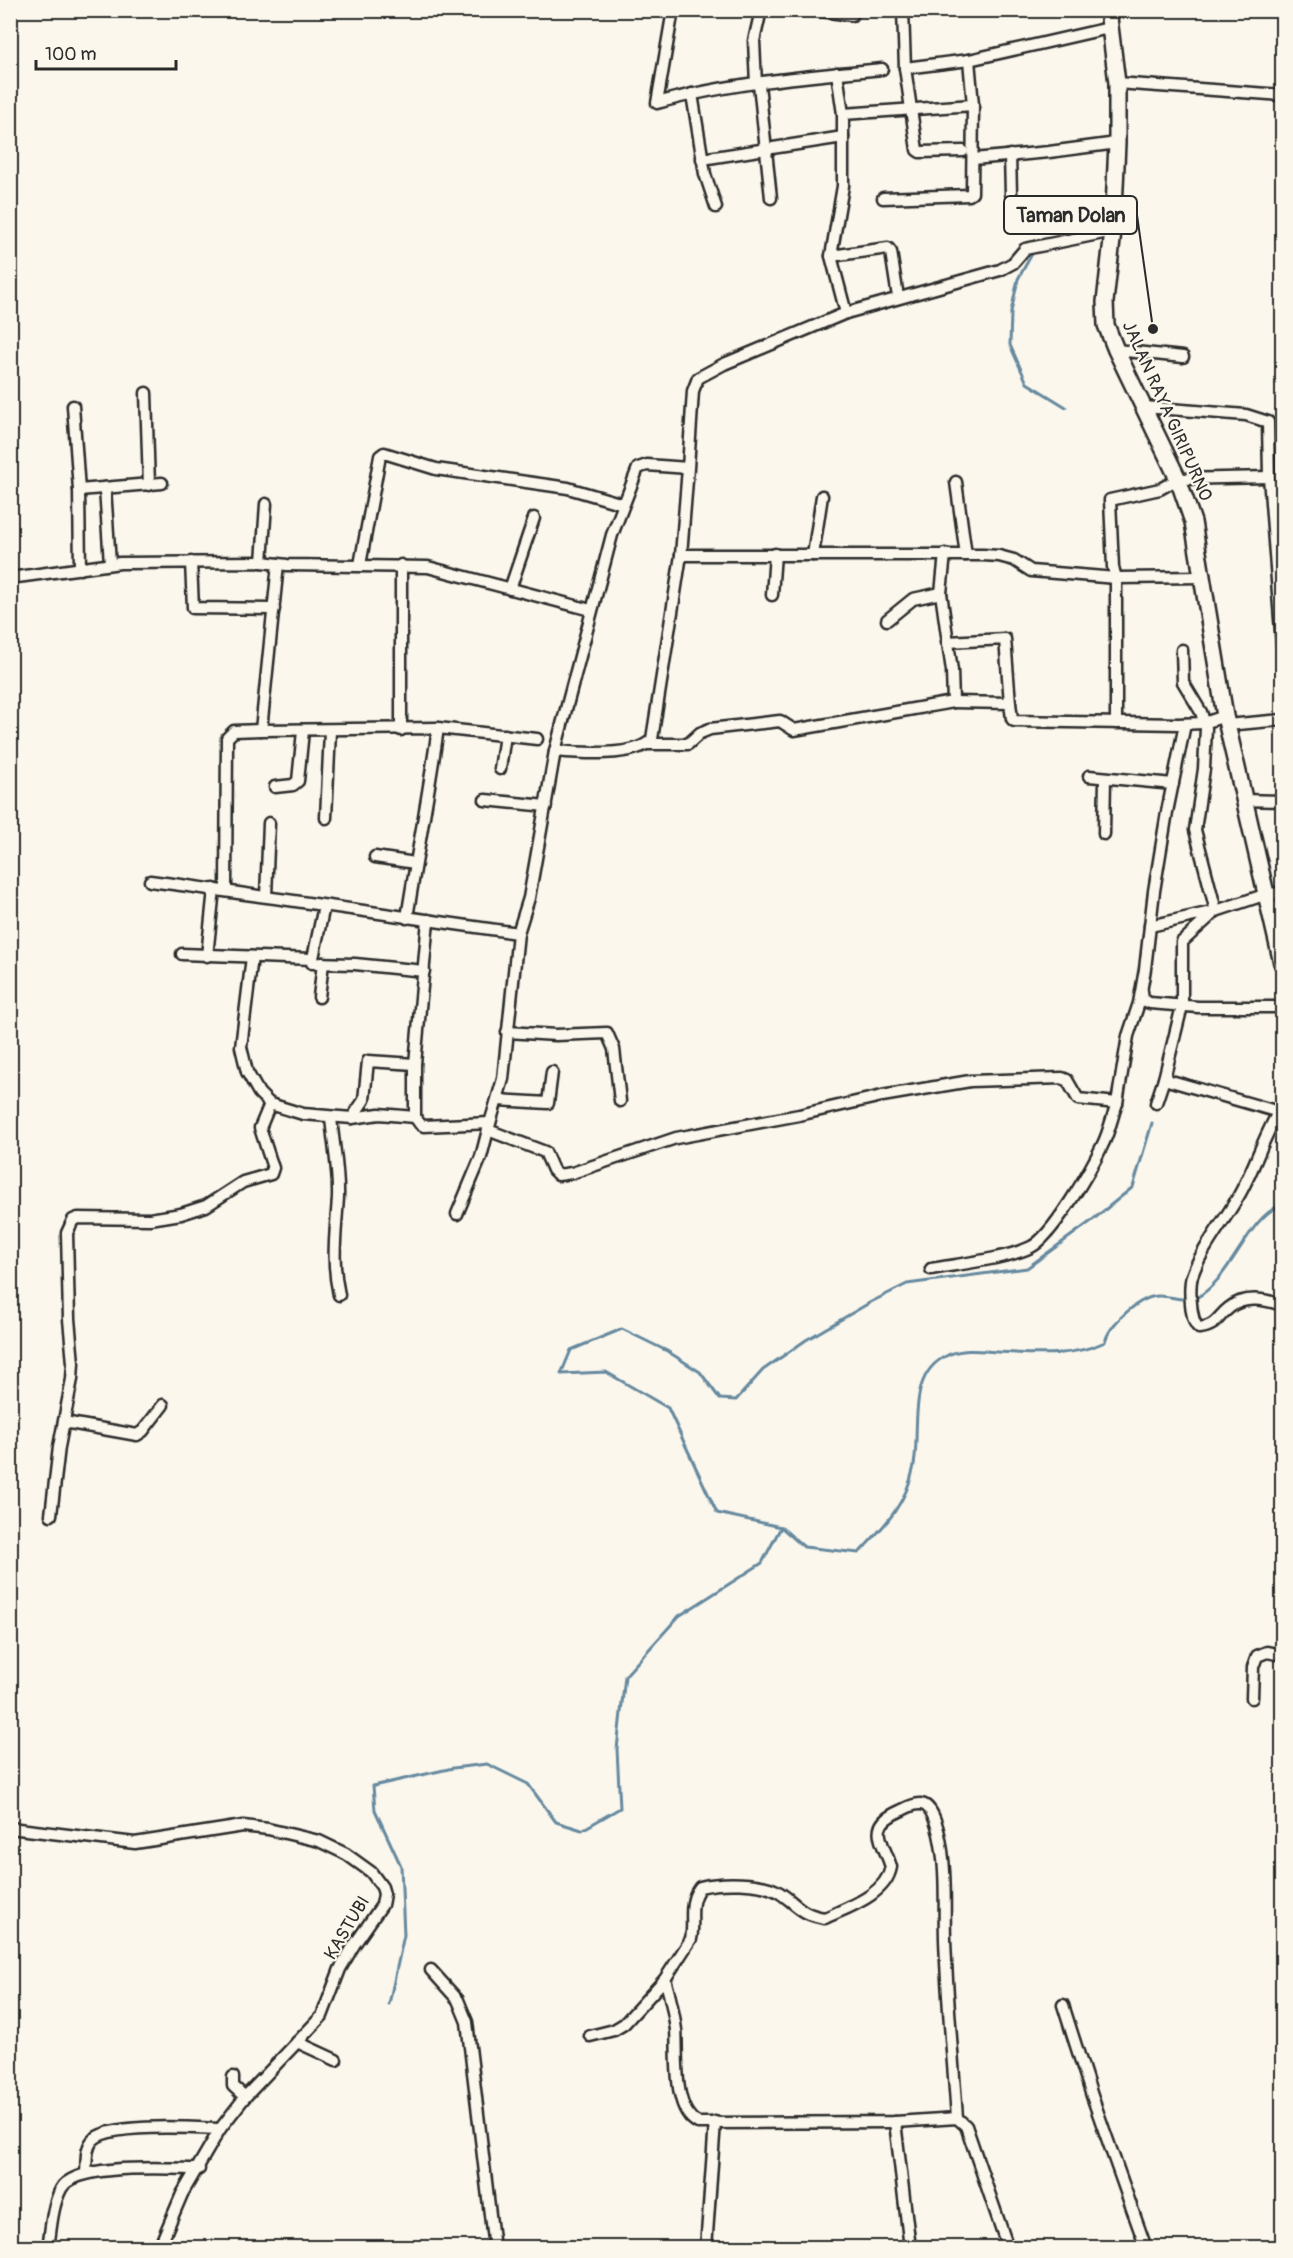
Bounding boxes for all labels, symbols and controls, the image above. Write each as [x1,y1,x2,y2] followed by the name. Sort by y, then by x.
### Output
[36,33,176,71] scale bar
[45,43,97,66] text: 100 m
[1004,196,1137,234] callout: Taman Dolan
[1015,203,1126,228] text: Taman Dolan
[1117,317,1217,505] street label: JALAN RAYA GIRIPURNO
[319,1892,375,1964] street label: KASTUBI

